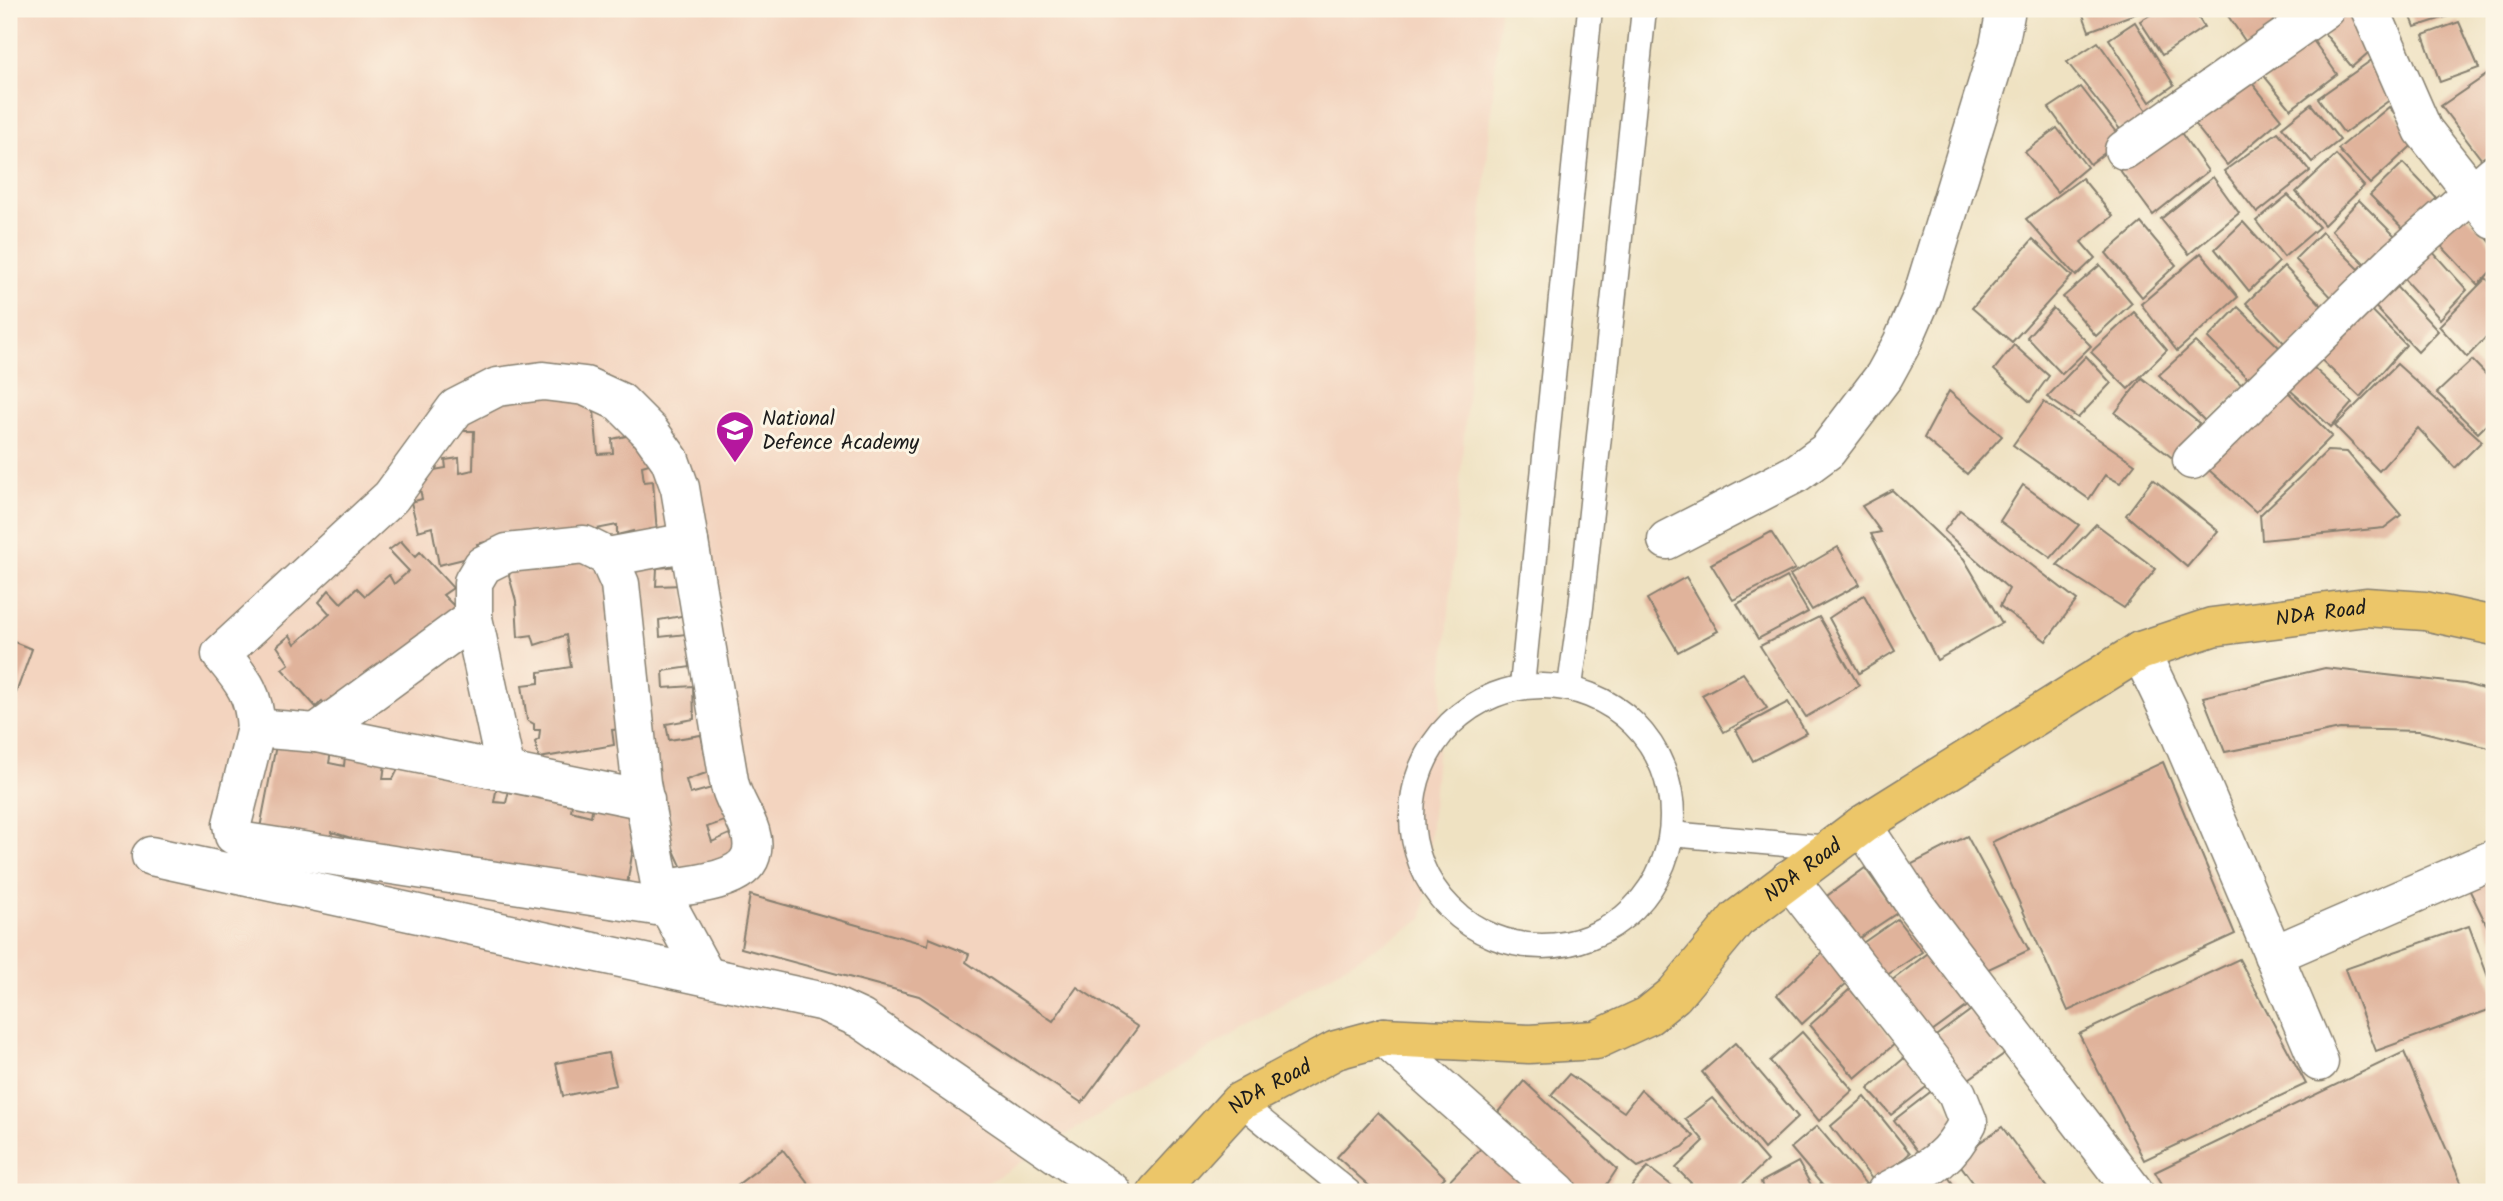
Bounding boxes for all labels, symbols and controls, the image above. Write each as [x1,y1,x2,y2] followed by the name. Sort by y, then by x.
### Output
[762,403,919,460] place label: National Defence Academy
[714,409,756,464] school or university icon: National Defence Academy
[2273,592,2369,637] street label: NDA Road
[1757,830,1850,912] street label: NDA Road
[1220,1051,1318,1122] street label: NDA Road

